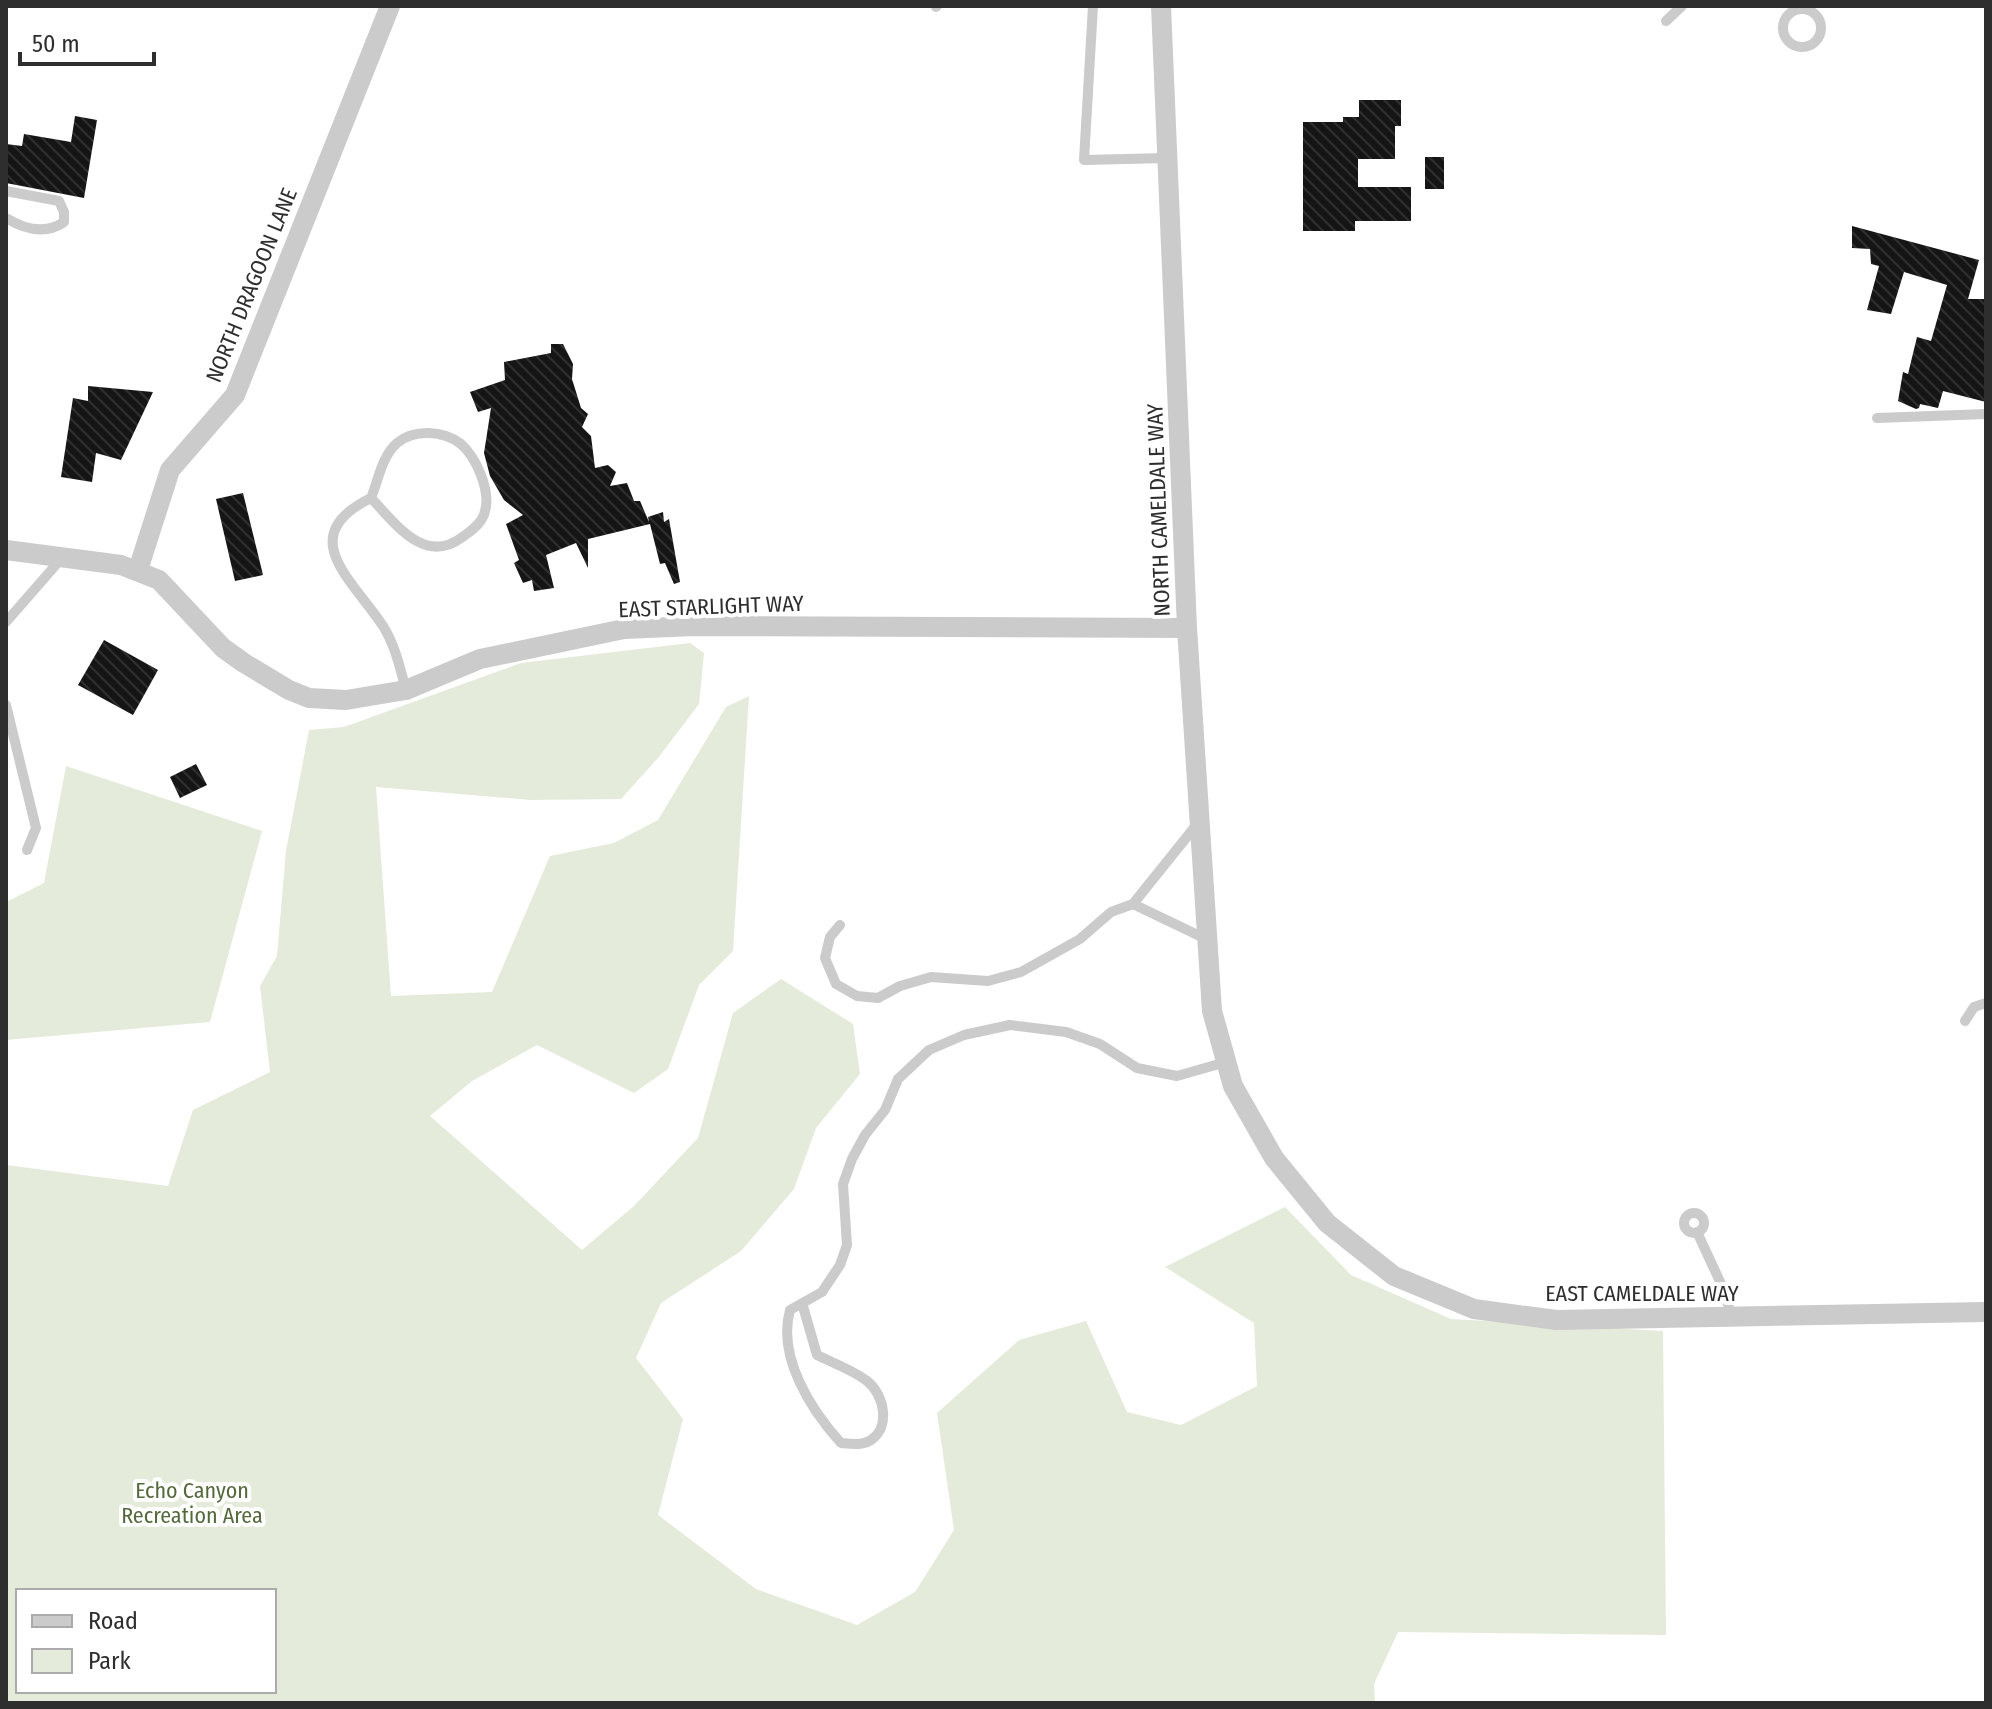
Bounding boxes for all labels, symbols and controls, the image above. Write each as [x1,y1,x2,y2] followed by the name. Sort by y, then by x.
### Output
[20,16,154,66] scale bar
[32,30,80,58] text: 50 m
[200,184,303,386] street label: NORTH DRAGOON LANE
[1141,403,1176,617] street label: NORTH CAMELDALE WAY
[618,590,804,623] street label: EAST STARLIGHT WAY
[1545,1280,1739,1307] street label: EAST CAMELDALE WAY
[121,1477,263,1529] park label: Echo Canyon Recreation Area
[16,1589,276,1693] legend
[88,1607,138,1635] text: Road
[88,1647,131,1675] text: Park

